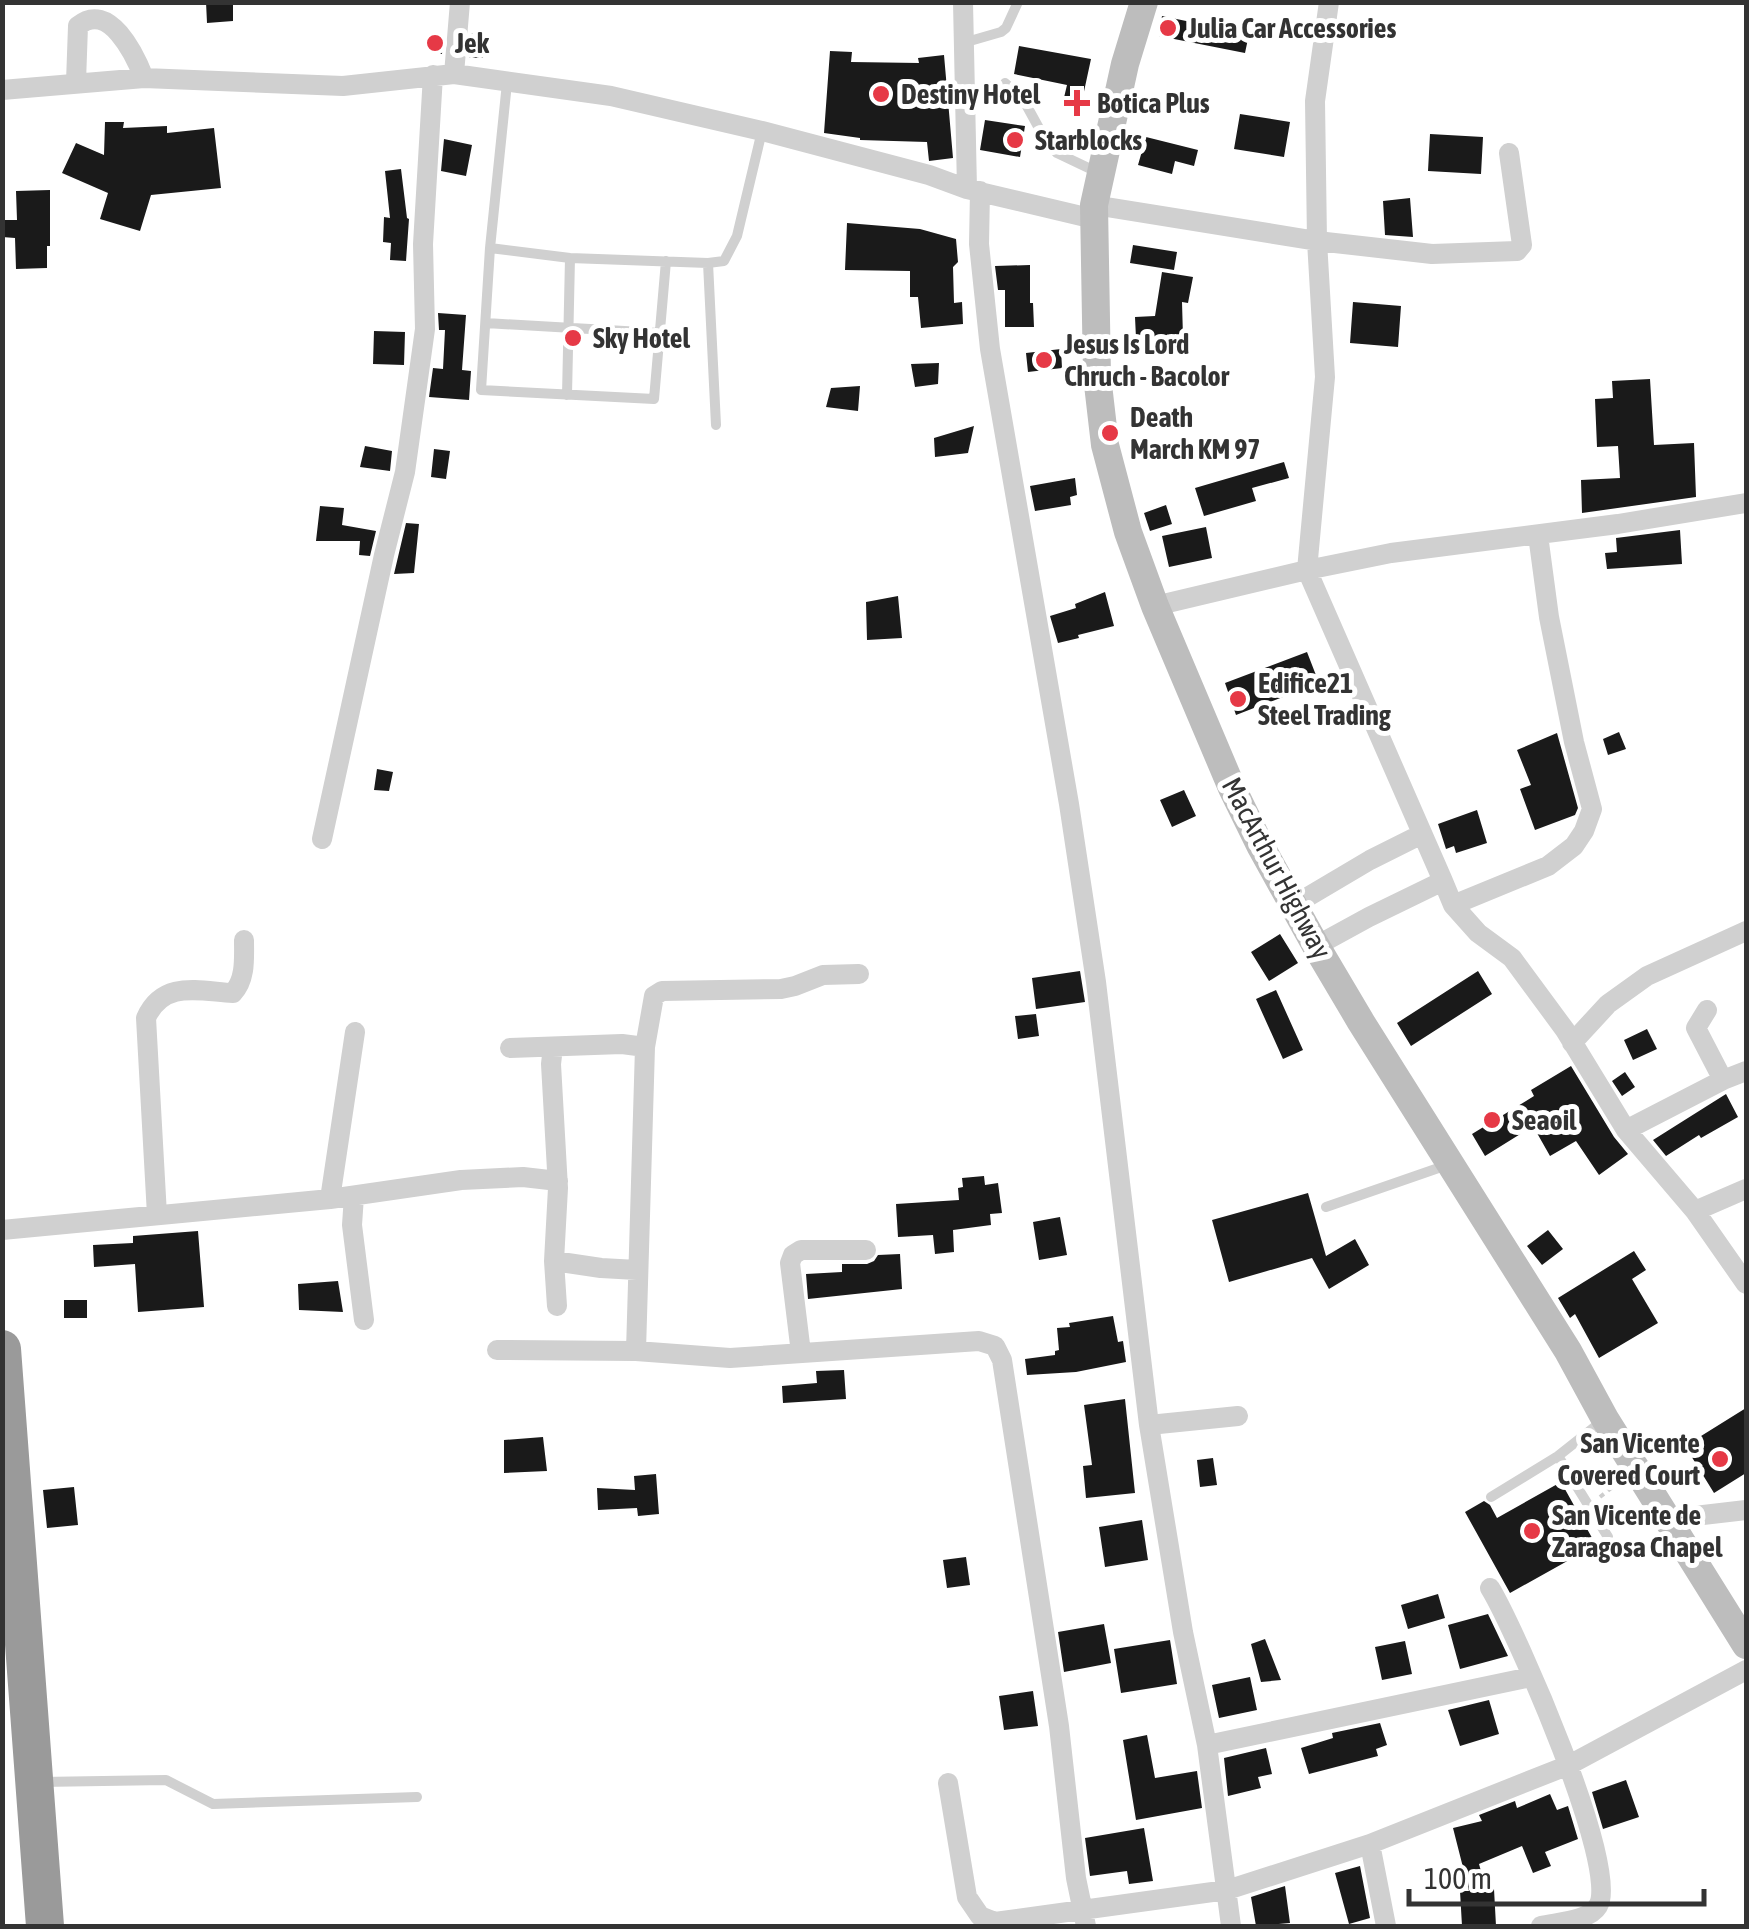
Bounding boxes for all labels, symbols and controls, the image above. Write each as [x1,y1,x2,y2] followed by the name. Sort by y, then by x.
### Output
[1187,12,1396,44] place label: Julia Car Accessories
[1157,17,1179,39] marker: Julia Car Accessories
[454,27,490,59] place label: Jek
[424,32,446,54] marker: Jek
[901,78,1041,110] place label: Destiny Hotel
[870,83,892,105] marker: Destiny Hotel
[1097,87,1210,119] place label: Botica Plus
[1066,92,1088,114] marker: Botica Plus
[1035,124,1142,156] place label: Starblocks
[1004,129,1026,151] marker: Starblocks
[593,322,690,354] place label: Sky Hotel
[562,327,584,349] marker: Sky Hotel
[1063,328,1230,392] place label: Jesus Is Lord Chruch - Bacolor
[1033,349,1055,371] marker: Jesus Is Lord Chruch - Bacolor
[1130,401,1260,465] place label: Death March KM 97
[1099,422,1121,444] marker: Death March KM 97
[1258,667,1392,731] place label: Edifice21 Steel Trading
[1227,688,1249,710] marker: Edifice21 Steel Trading
[1216,772,1338,964] street label: MacArthur Highway
[1512,1104,1577,1136] place label: Seaoil
[1481,1109,1503,1131] marker: Seaoil
[1557,1427,1700,1491] place label: San Vicente Covered Court
[1709,1448,1731,1470] marker: San Vicente Covered Court
[1552,1499,1723,1563] place label: San Vicente de Zaragosa Chapel
[1521,1520,1543,1542] marker: San Vicente de Zaragosa Chapel
[1409,1844,1704,1906] scale bar
[1424,1861,1492,1895] text: 100 m

